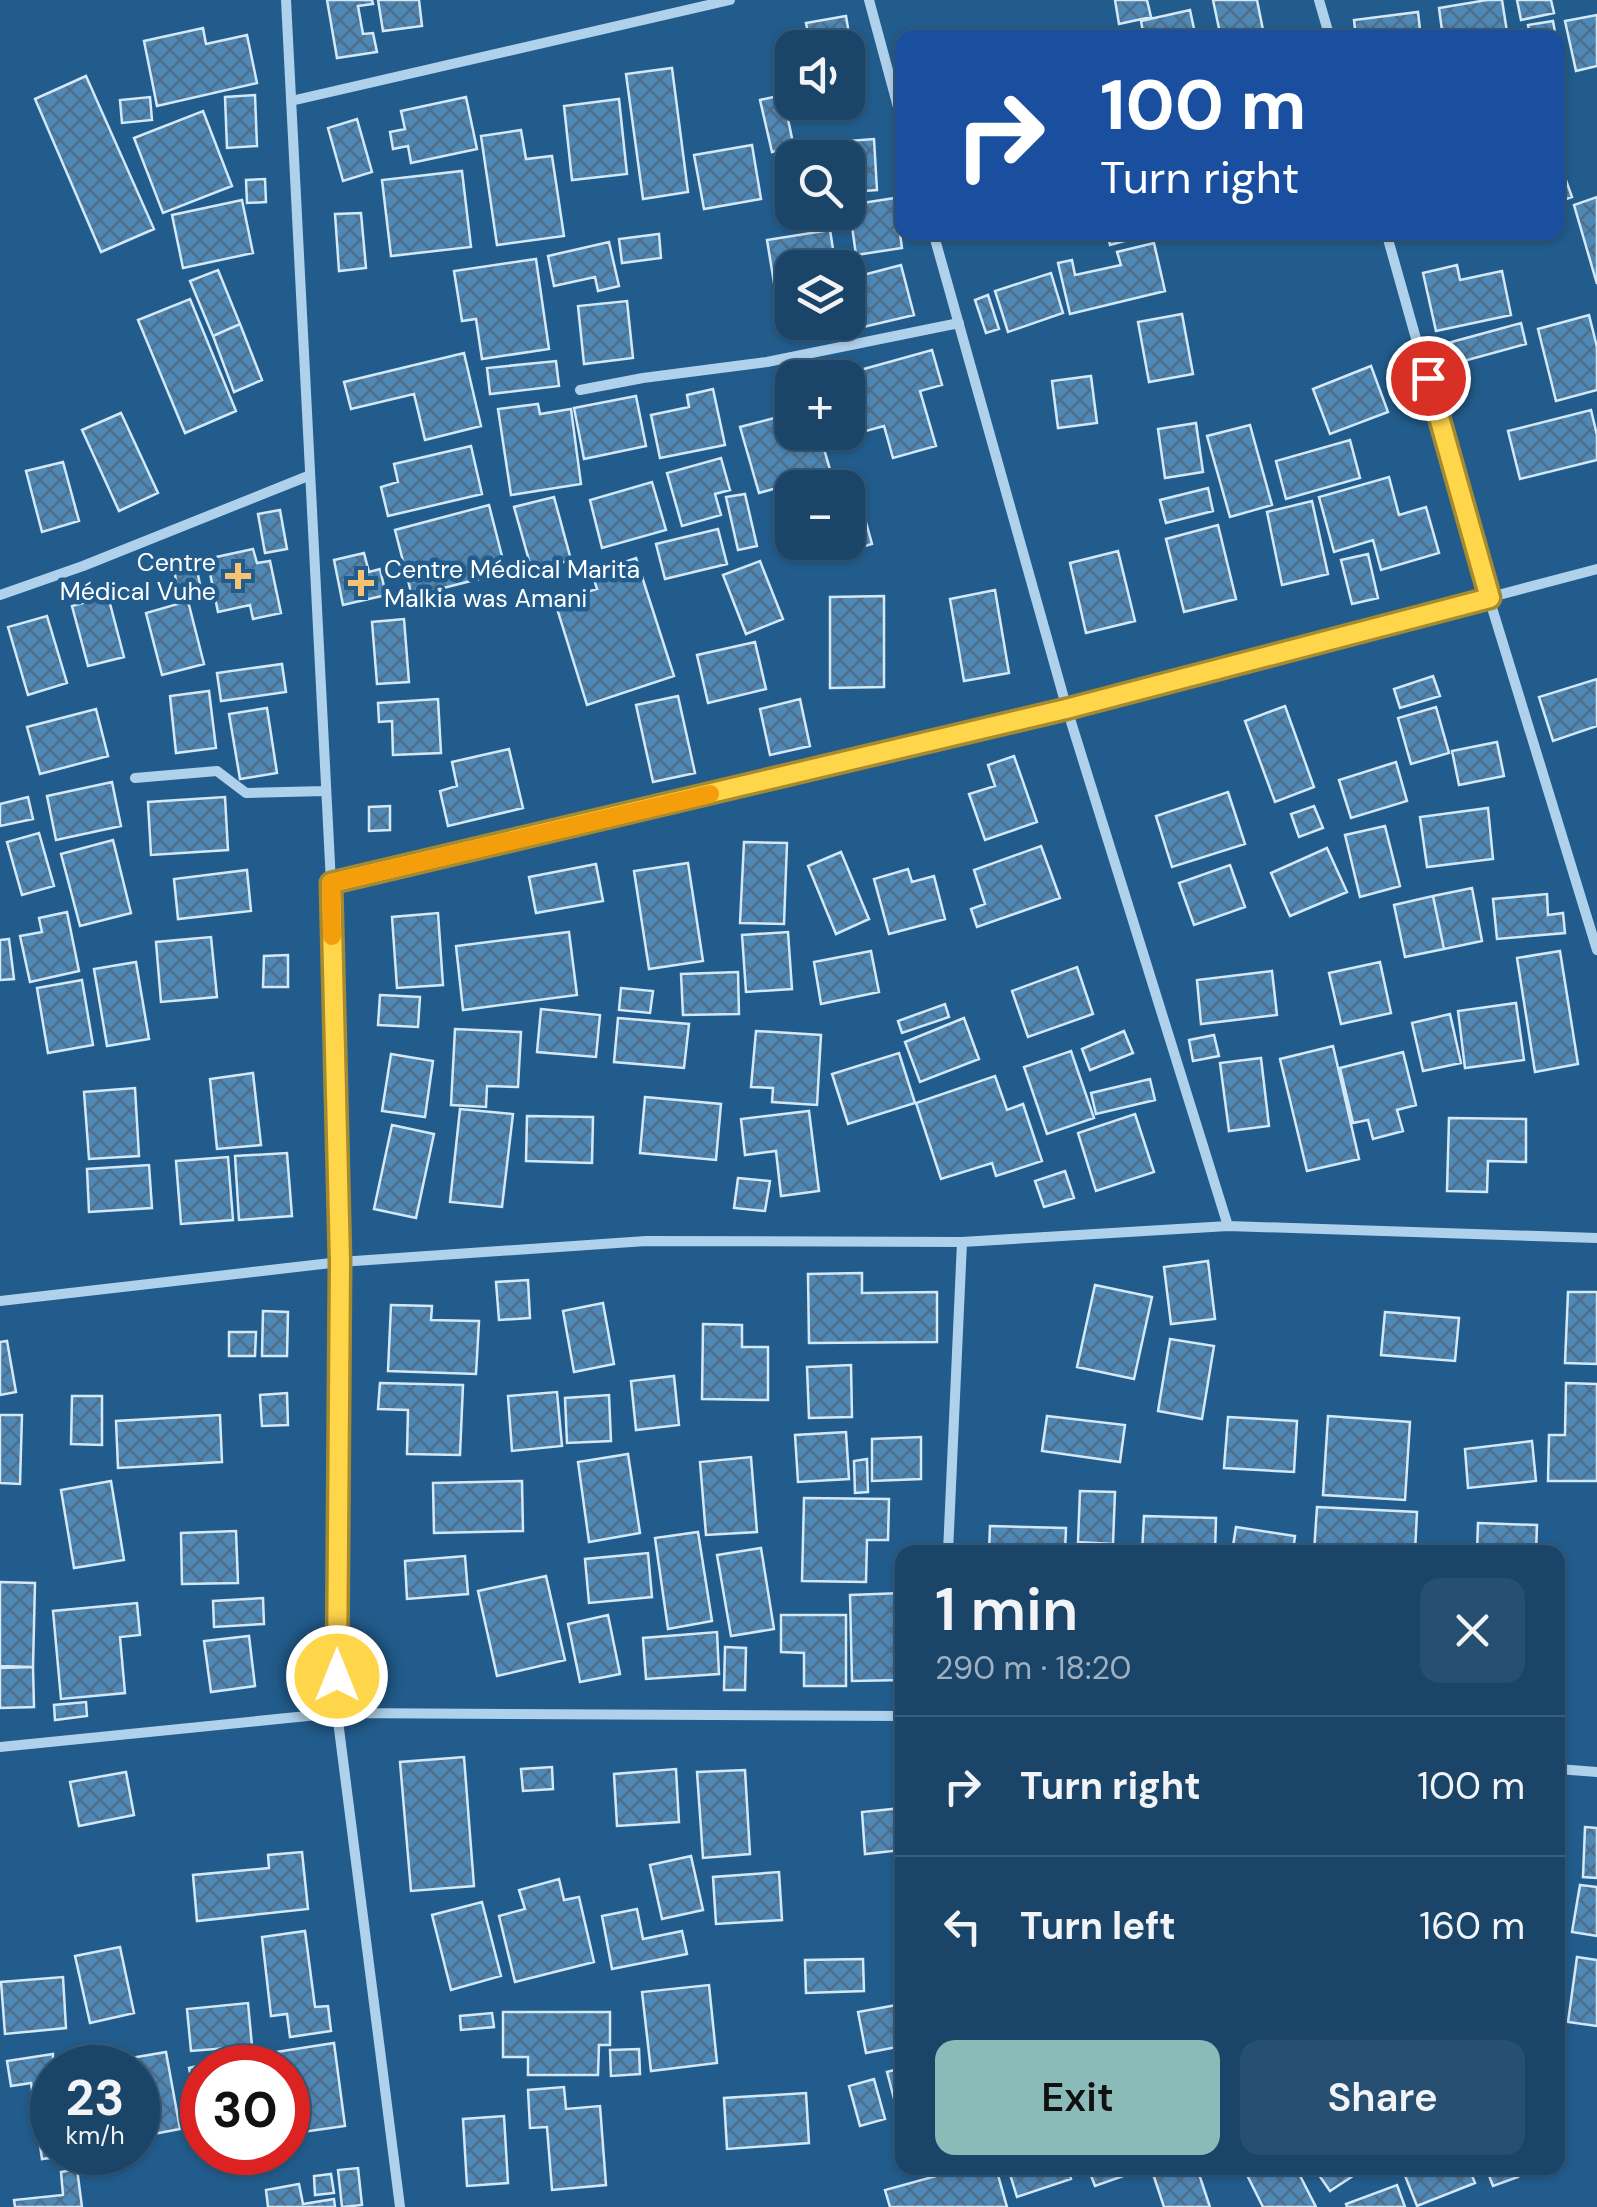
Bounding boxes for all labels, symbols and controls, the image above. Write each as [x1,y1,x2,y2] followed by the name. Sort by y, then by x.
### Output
[775,30,865,560] map controls
[775,30,865,120] button: sound
[1100,60,1306,151] text: 100 m
[935,70,1065,200] icon: right
[775,140,865,230] button: search
[1100,148,1299,207] text: Turn right
[775,250,865,340] button: layers
[1386,336,1471,421] pin
[1401,351,1456,406] icon: arrive
[775,360,865,450] button: +
[775,470,865,560] button: −
[60,546,216,608] place label: Centre Médical Vuhe
[384,553,640,615] place label: Centre Médical Marita Malkia was Amani
[225,563,251,589] marker: Centre Médical Vuhe
[348,570,374,596] marker: Centre Médical Marita Malkia was Amani
[935,1570,1078,1649] text: 1 min
[1420,1578,1525,1683] button: close
[285,1624,389,1728] position arrow
[935,1647,1131,1689] text: 290 m · 18:20
[935,1759,990,1814] icon: right
[1020,1761,1201,1811] text: Turn right
[1417,1761,1525,1811] text: 100 m
[935,1899,990,1954] icon: left
[1020,1901,1176,1951] text: Turn left
[1419,1901,1525,1951] text: 160 m
[935,2040,1220,2155] button: Exit
[1240,2040,1525,2155] button: Share
[180,2045,310,2175] speed limit sign: 30
[66,2065,125,2131] text: 23
[65,2119,125,2152] text: km/h

